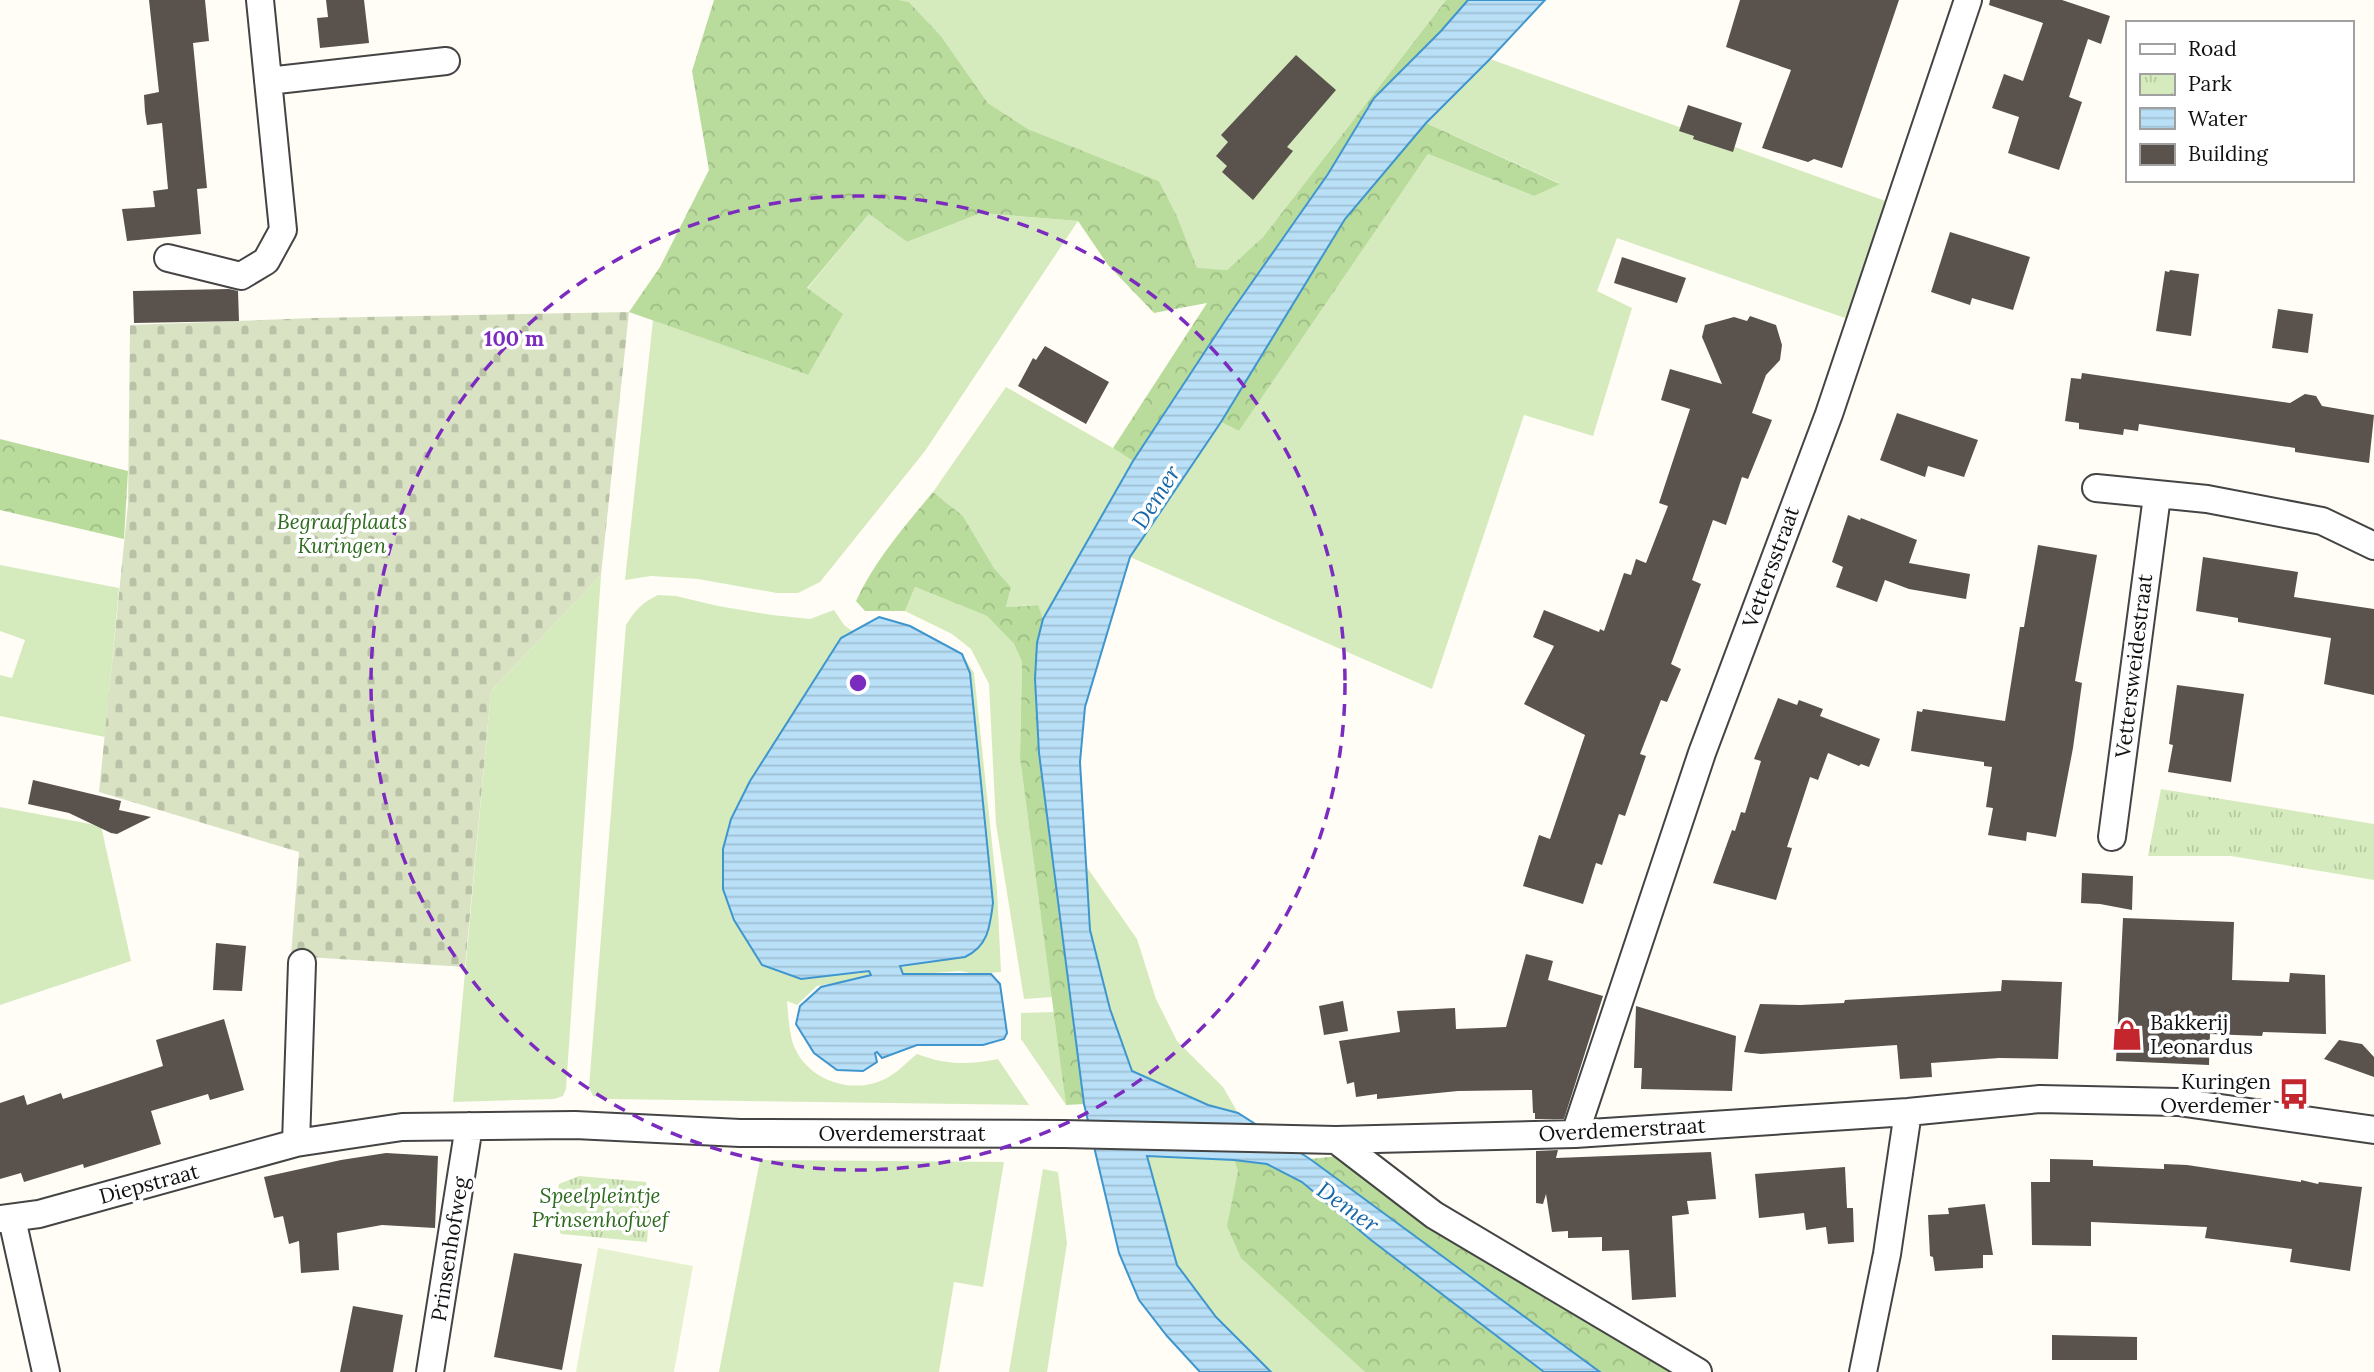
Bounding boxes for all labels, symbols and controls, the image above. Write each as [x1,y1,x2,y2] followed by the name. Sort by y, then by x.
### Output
[2126,21,2353,182] legend
[2188,35,2237,62] text: Road
[2188,70,2232,97] text: Park
[2188,105,2247,132] text: Water
[2188,140,2268,167] text: Building
[484,325,544,352] text: 100 m
[1125,459,1187,534] water label: Demer
[1736,502,1805,632] street label: Vettersstraat
[277,508,407,559] park label: Begraafplaats Kuringen
[2109,572,2158,760] street label: Vettersweidestraat
[846,671,870,695] centre of rings
[2150,1009,2253,1060] place label: Bakkerij Leonardus
[2110,1018,2144,1052] shop icon: Bakkerij Leonardus
[2160,1068,2271,1119] place label: Kuringen Overdemer
[2277,1077,2311,1111] bus stop icon: Kuringen Overdemer
[1538,1112,1707,1147] street label: Overdemerstraat
[818,1120,986,1147] street label: Overdemerstraat
[96,1157,202,1210] street label: Diepstraat
[425,1174,474,1323] street label: Prinsenhofweg
[1311,1175,1386,1239] water label: Demer
[531,1182,671,1233] park label: Speelpleintje Prinsenhofwef

